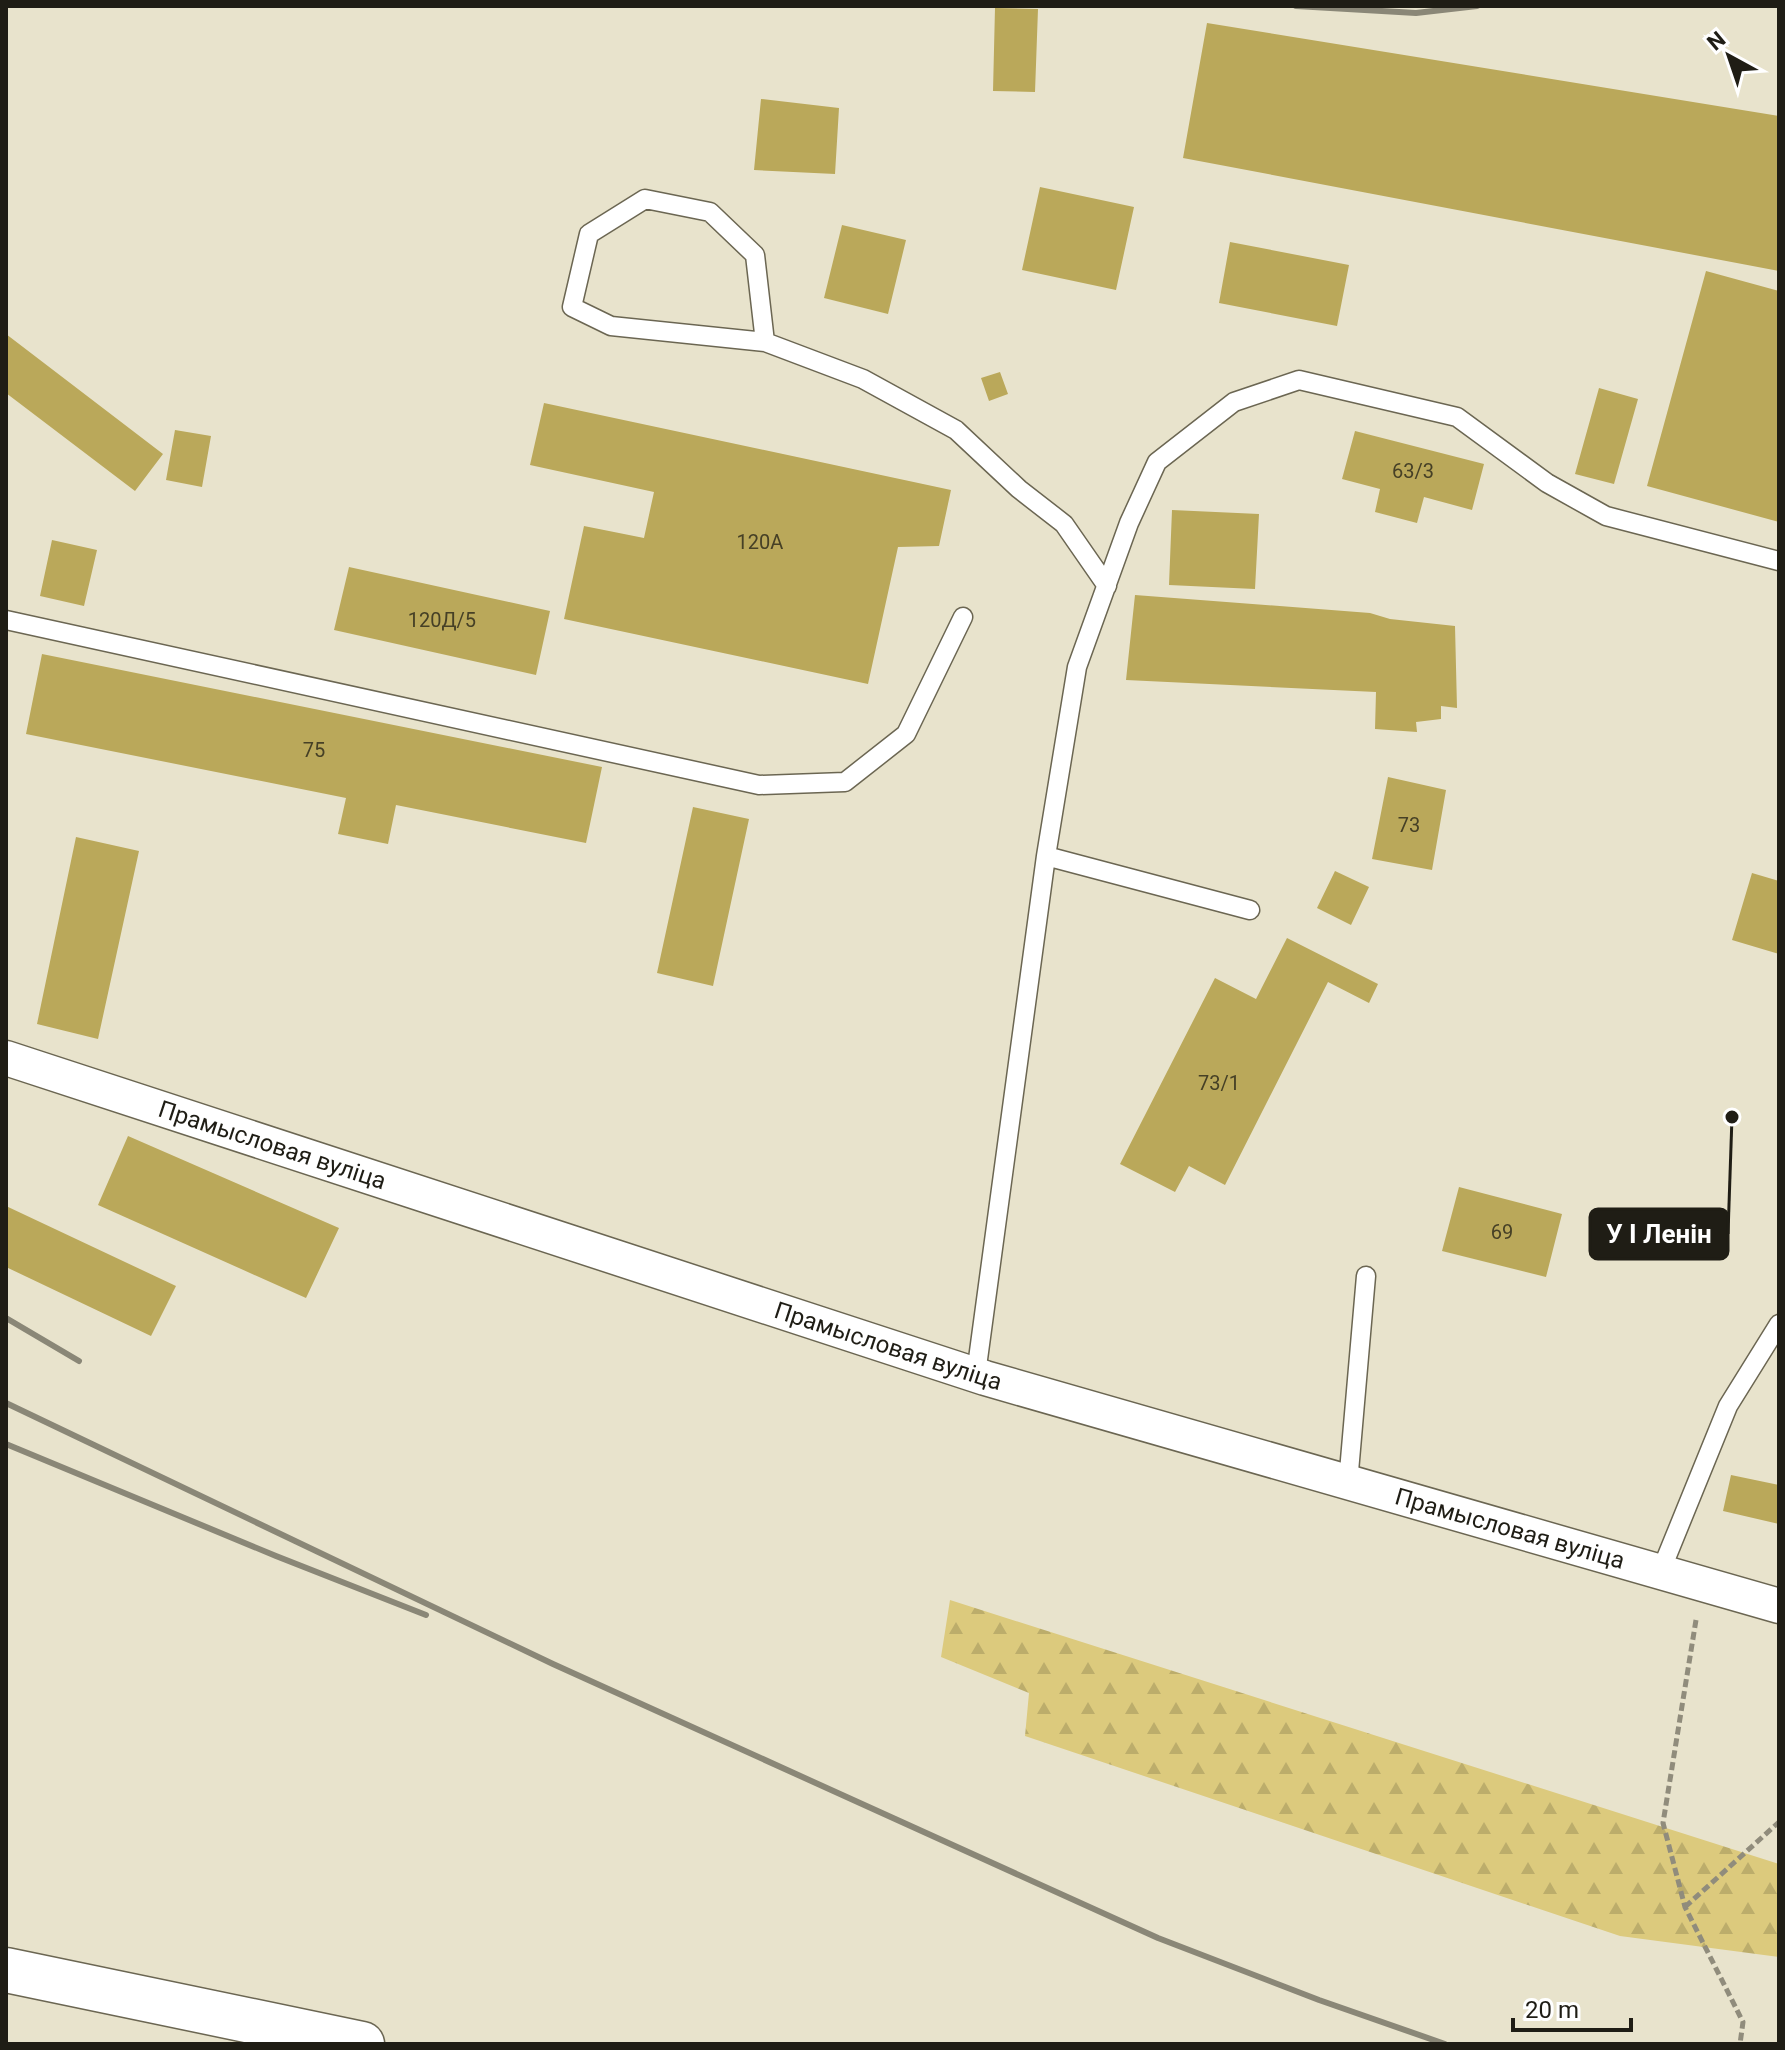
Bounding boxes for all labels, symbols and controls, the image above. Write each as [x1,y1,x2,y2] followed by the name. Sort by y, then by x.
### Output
[1689,16,1769,96] north arrow
[1702,26,1730,56] text: N
[1392,459,1434,483] house number: 63/3
[737,530,783,554] house number: 120А
[408,608,476,632] house number: 120Д/5
[303,738,325,762] house number: 75
[1398,813,1420,837] house number: 73
[1198,1071,1240,1095] house number: 73/1
[155,1095,389,1195] street label: Прамысловая вуліца
[1590,1209,1728,1259] callout: У І Ленін
[1606,1219,1712,1249] text: У І Ленін
[1491,1220,1513,1244] house number: 69
[771,1296,1005,1396] street label: Прамысловая вуліца
[1392,1482,1628,1575] street label: Прамысловая вуліца
[1513,1982,1631,2032] scale bar
[1525,1996,1579,2024] text: 20 m

